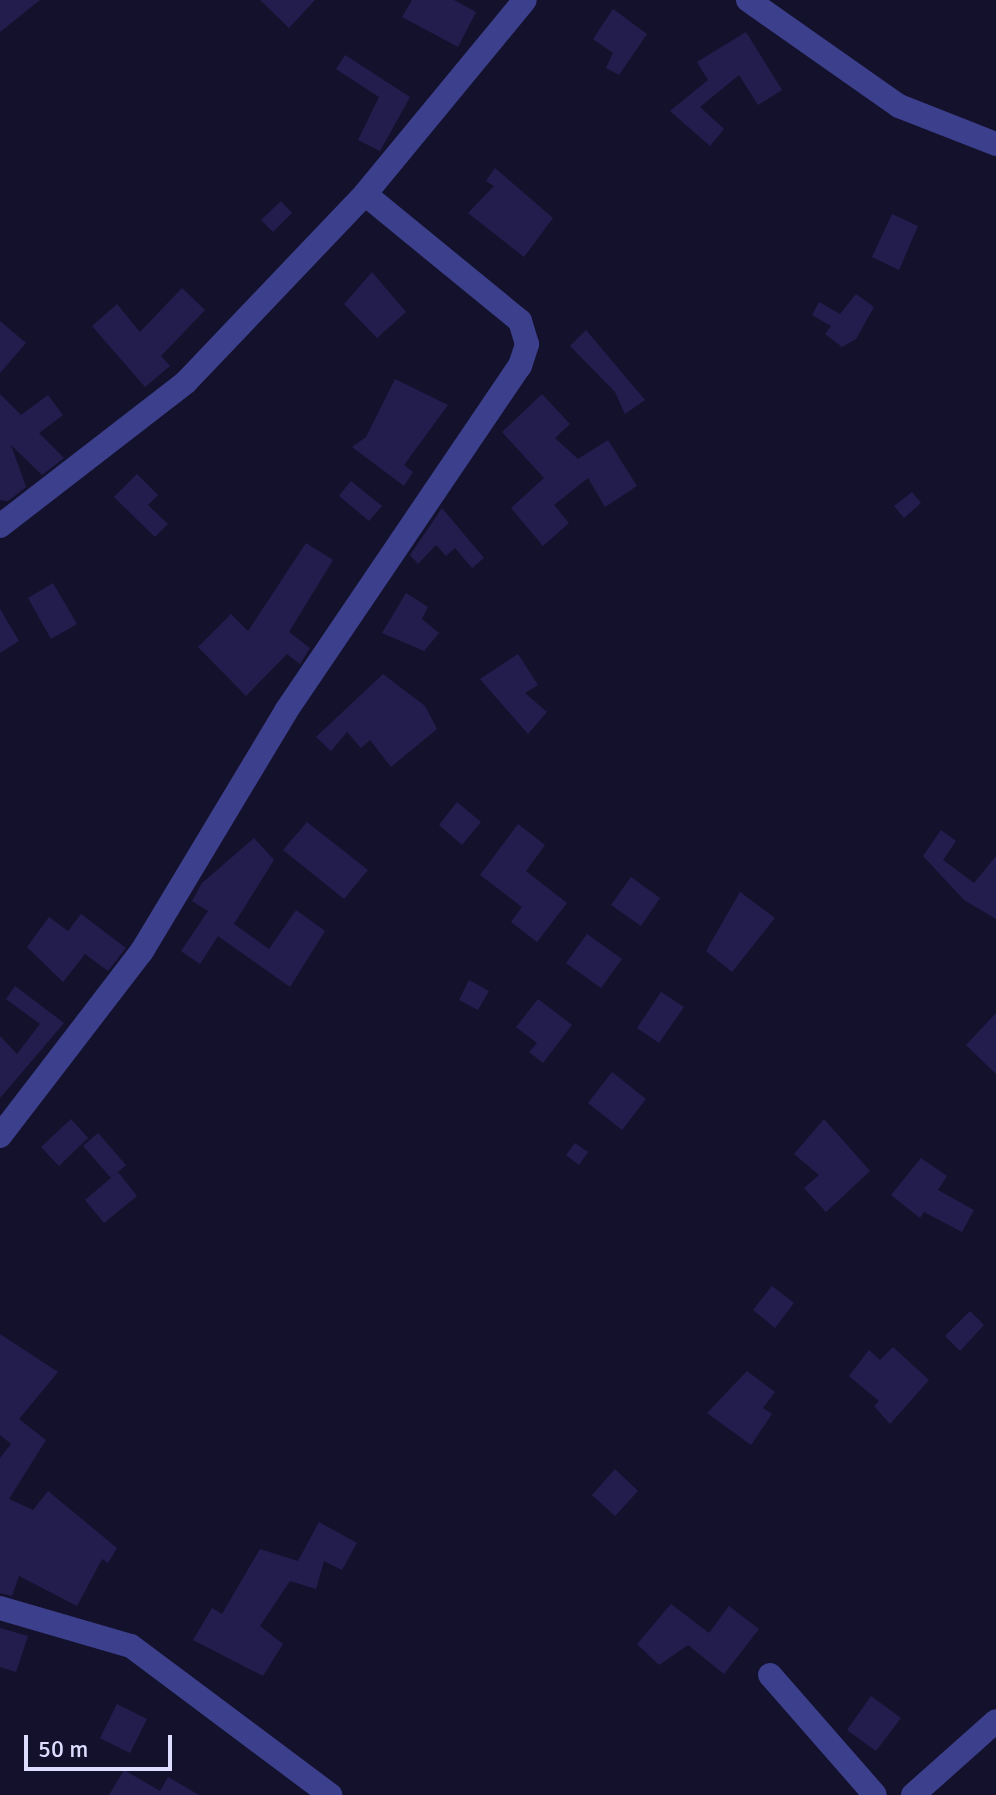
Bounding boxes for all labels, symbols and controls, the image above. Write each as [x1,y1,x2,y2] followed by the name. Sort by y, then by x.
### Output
[28,1719,176,1769] scale bar
[38,1734,88,1764] text: 50 m

